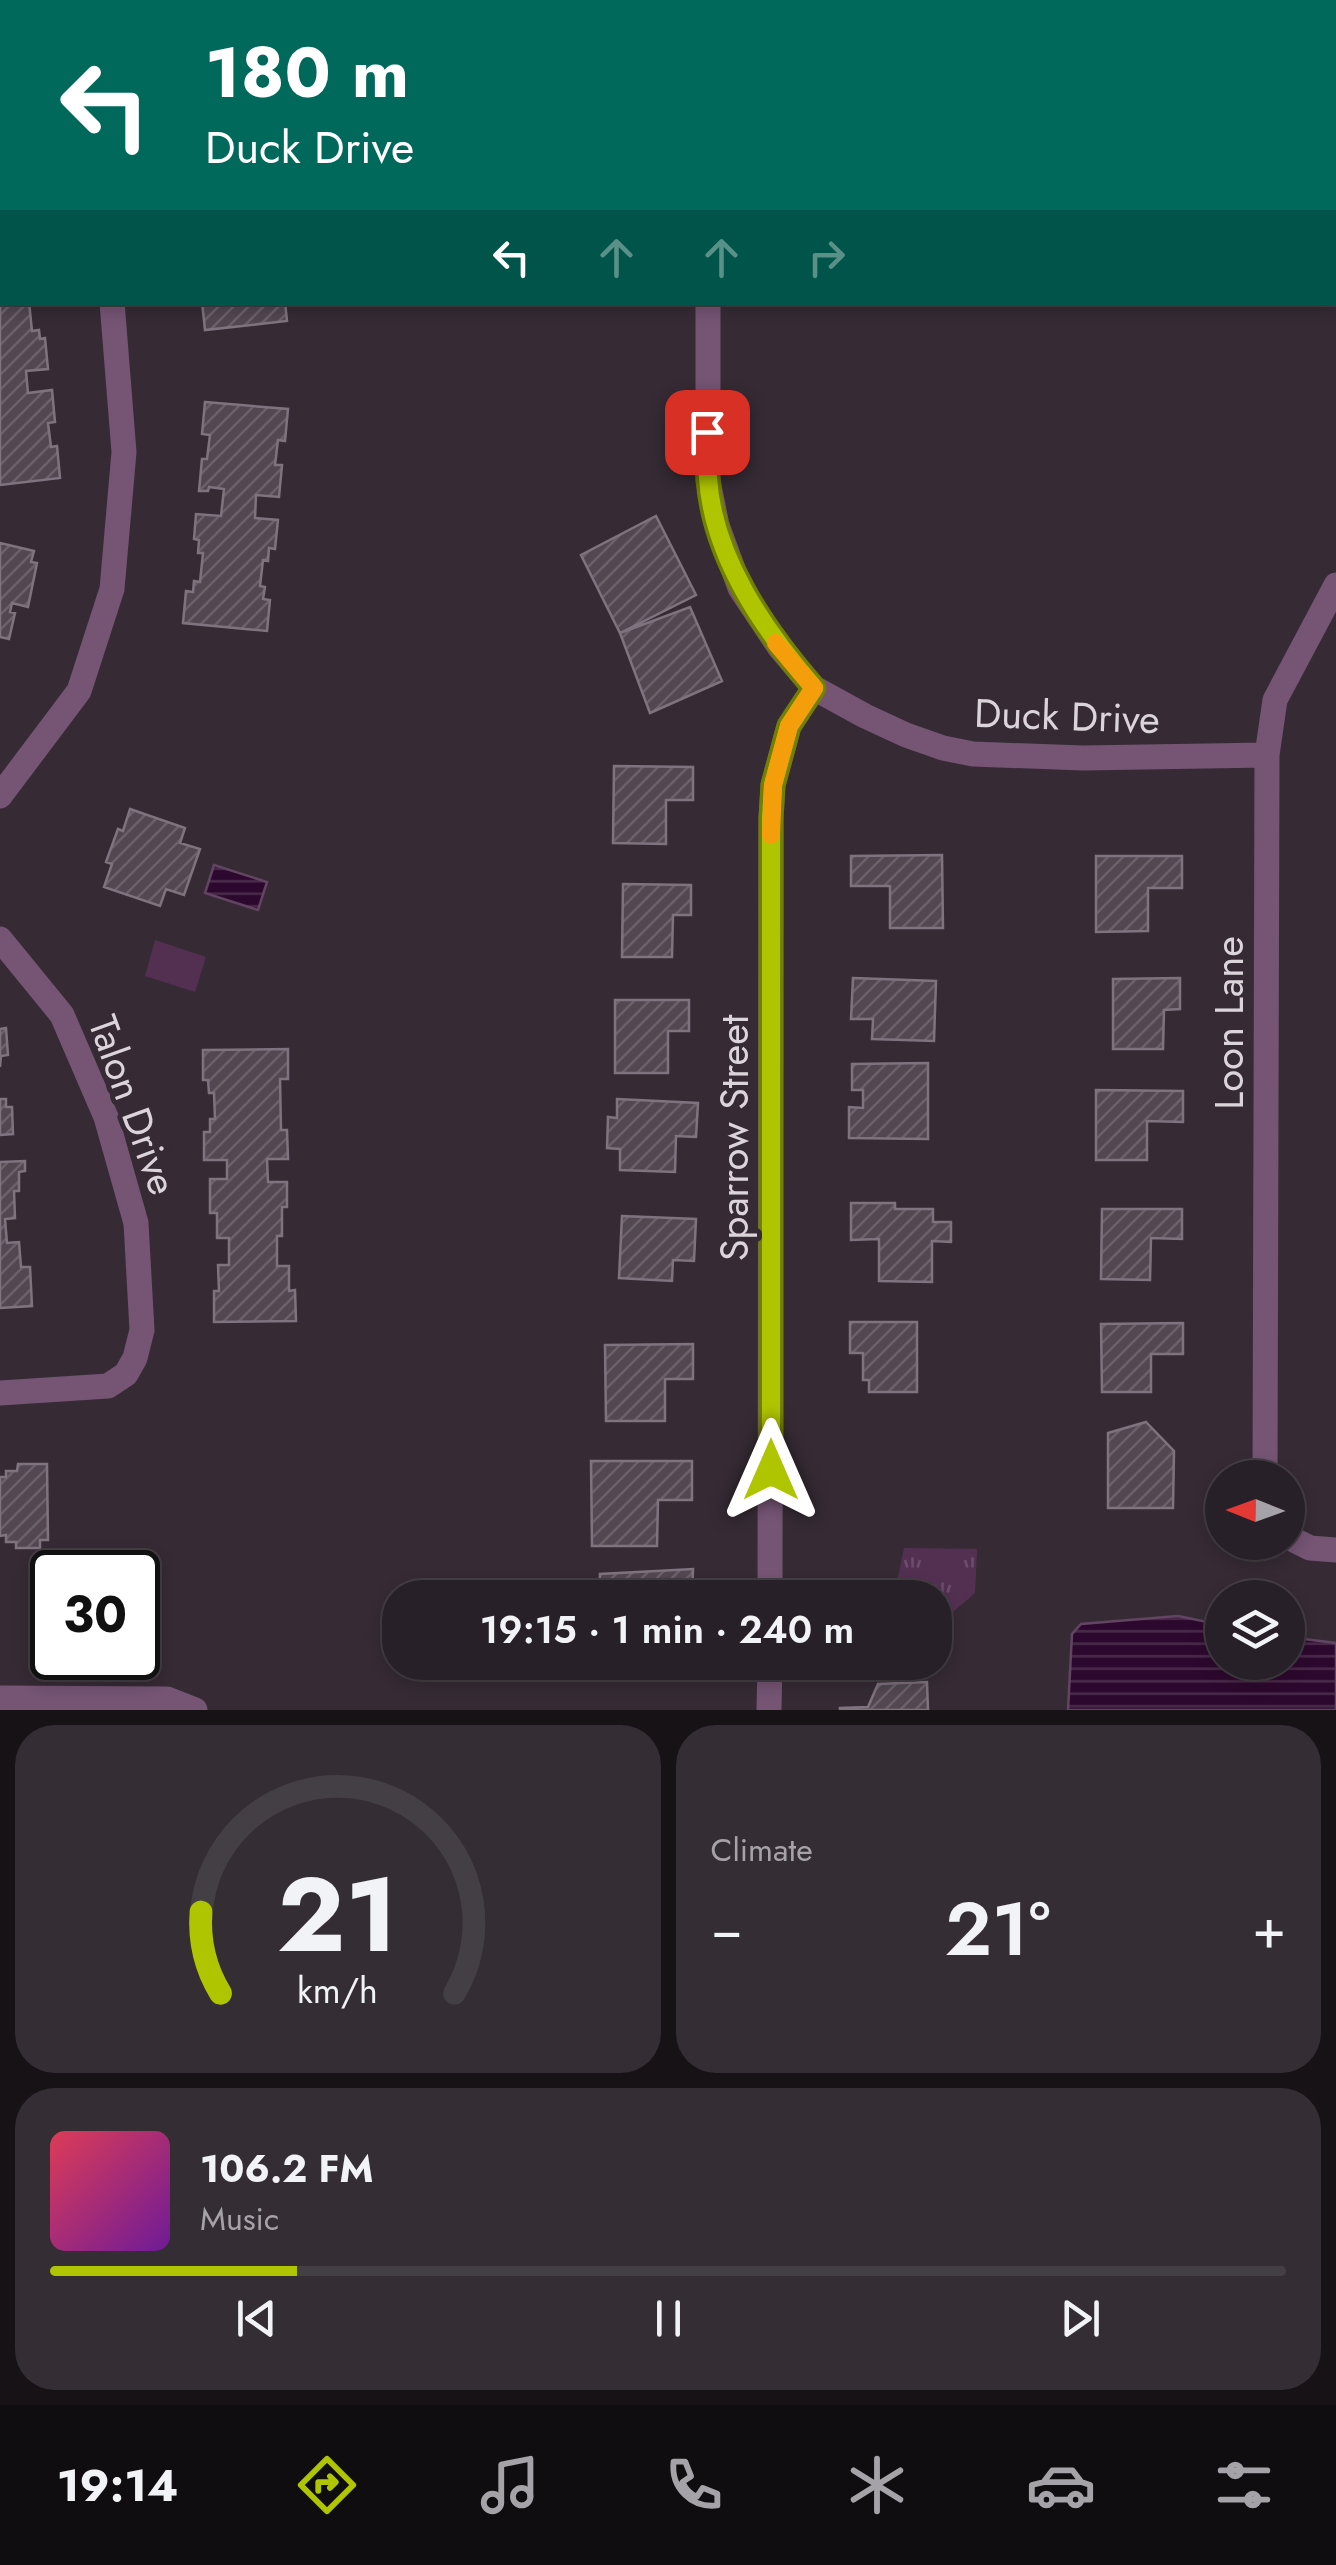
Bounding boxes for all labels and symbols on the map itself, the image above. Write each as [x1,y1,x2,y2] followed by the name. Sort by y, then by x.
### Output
[665,390,750,475] pin
[973,684,1161,748] street label: Duck Drive
[1200,936,1258,1110] street label: Loon Lane
[74,1007,192,1203] street label: Talon Drive
[705,1014,763,1261] street label: Sparrow Street
[719,1418,823,1522] position arrow
[1205,1460,1305,1560] north arrow
[30,1550,160,1680] speed limit sign: 30

